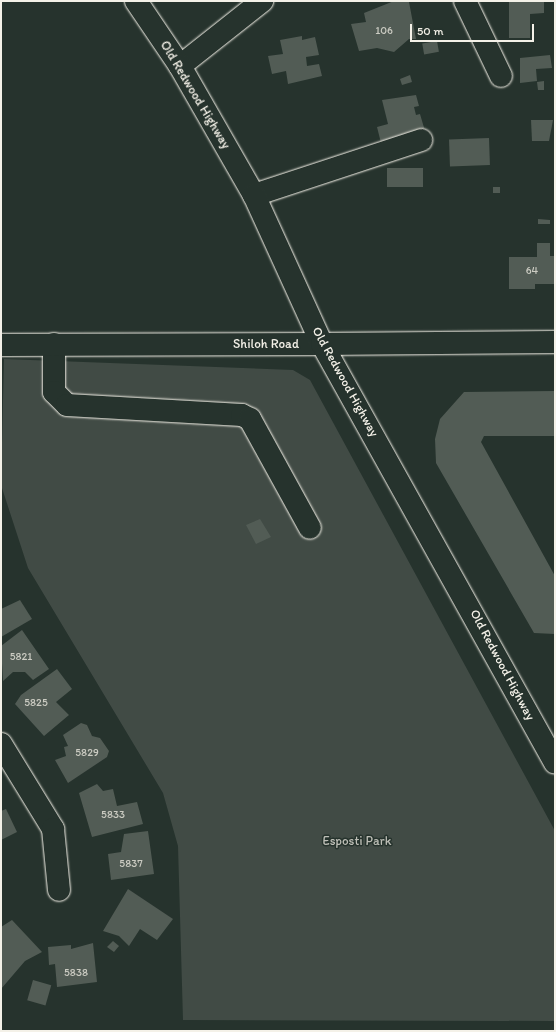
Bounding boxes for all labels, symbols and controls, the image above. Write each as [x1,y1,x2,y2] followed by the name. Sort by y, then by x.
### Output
[412,16,536,42] scale bar
[375,24,393,38] house number: 106
[417,24,443,38] text: 50 m
[157,38,233,152] street label: Old Redwood Highway
[526,264,538,278] house number: 64
[308,324,382,440] street label: Old Redwood Highway
[233,336,299,352] street label: Shiloh Road
[466,607,538,723] street label: Old Redwood Highway
[10,650,32,664] house number: 5821
[24,696,48,710] house number: 5825
[75,746,99,760] house number: 5829
[101,808,125,822] house number: 5833
[323,833,391,849] park label: Esposti Park
[119,857,143,871] house number: 5837
[64,966,88,980] house number: 5838

